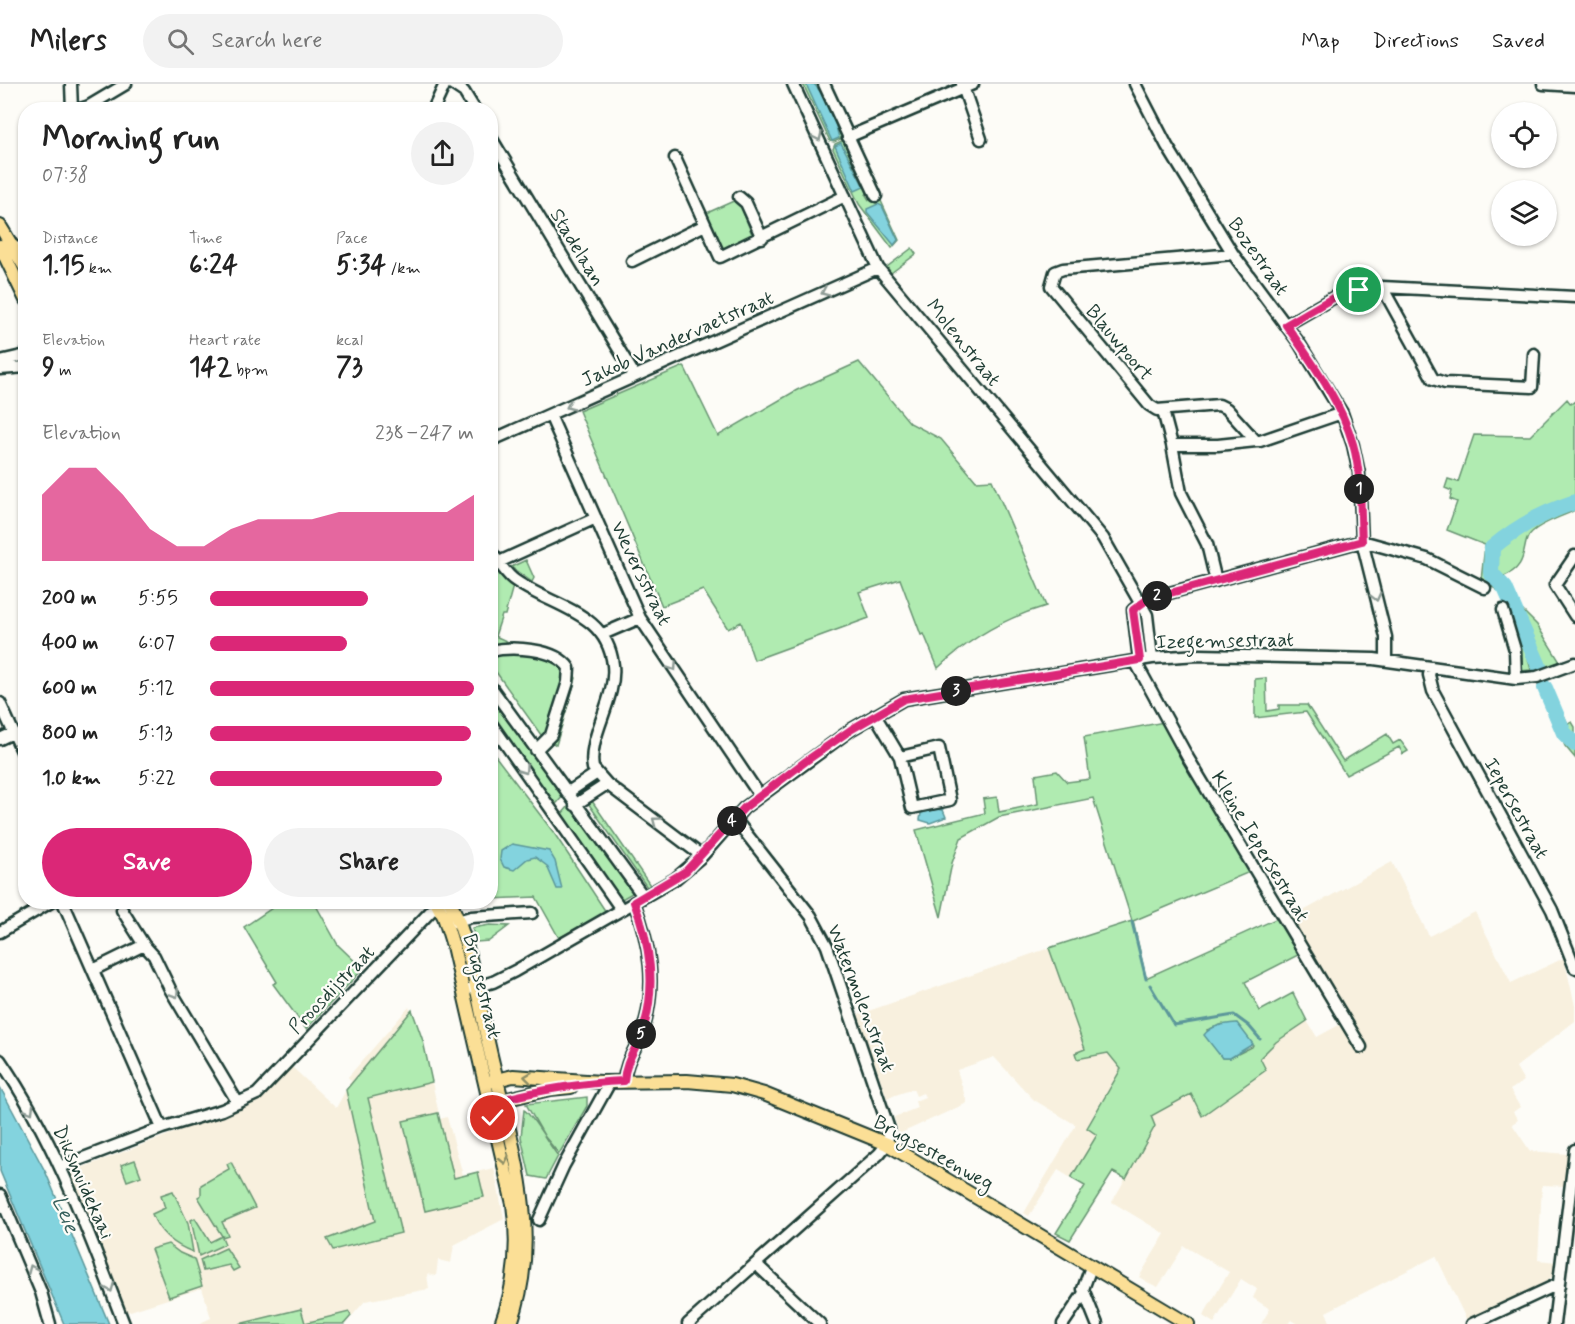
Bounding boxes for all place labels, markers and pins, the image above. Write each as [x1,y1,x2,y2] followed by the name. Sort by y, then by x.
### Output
[1333,264,1384,315] pin
[1344,474,1374,504] pin: 1
[1142,581,1172,611] pin: 2
[941,676,971,706] pin: 3
[717,806,747,836] pin: 4
[626,1019,656,1049] pin: 5
[467,1092,518,1143] pin

